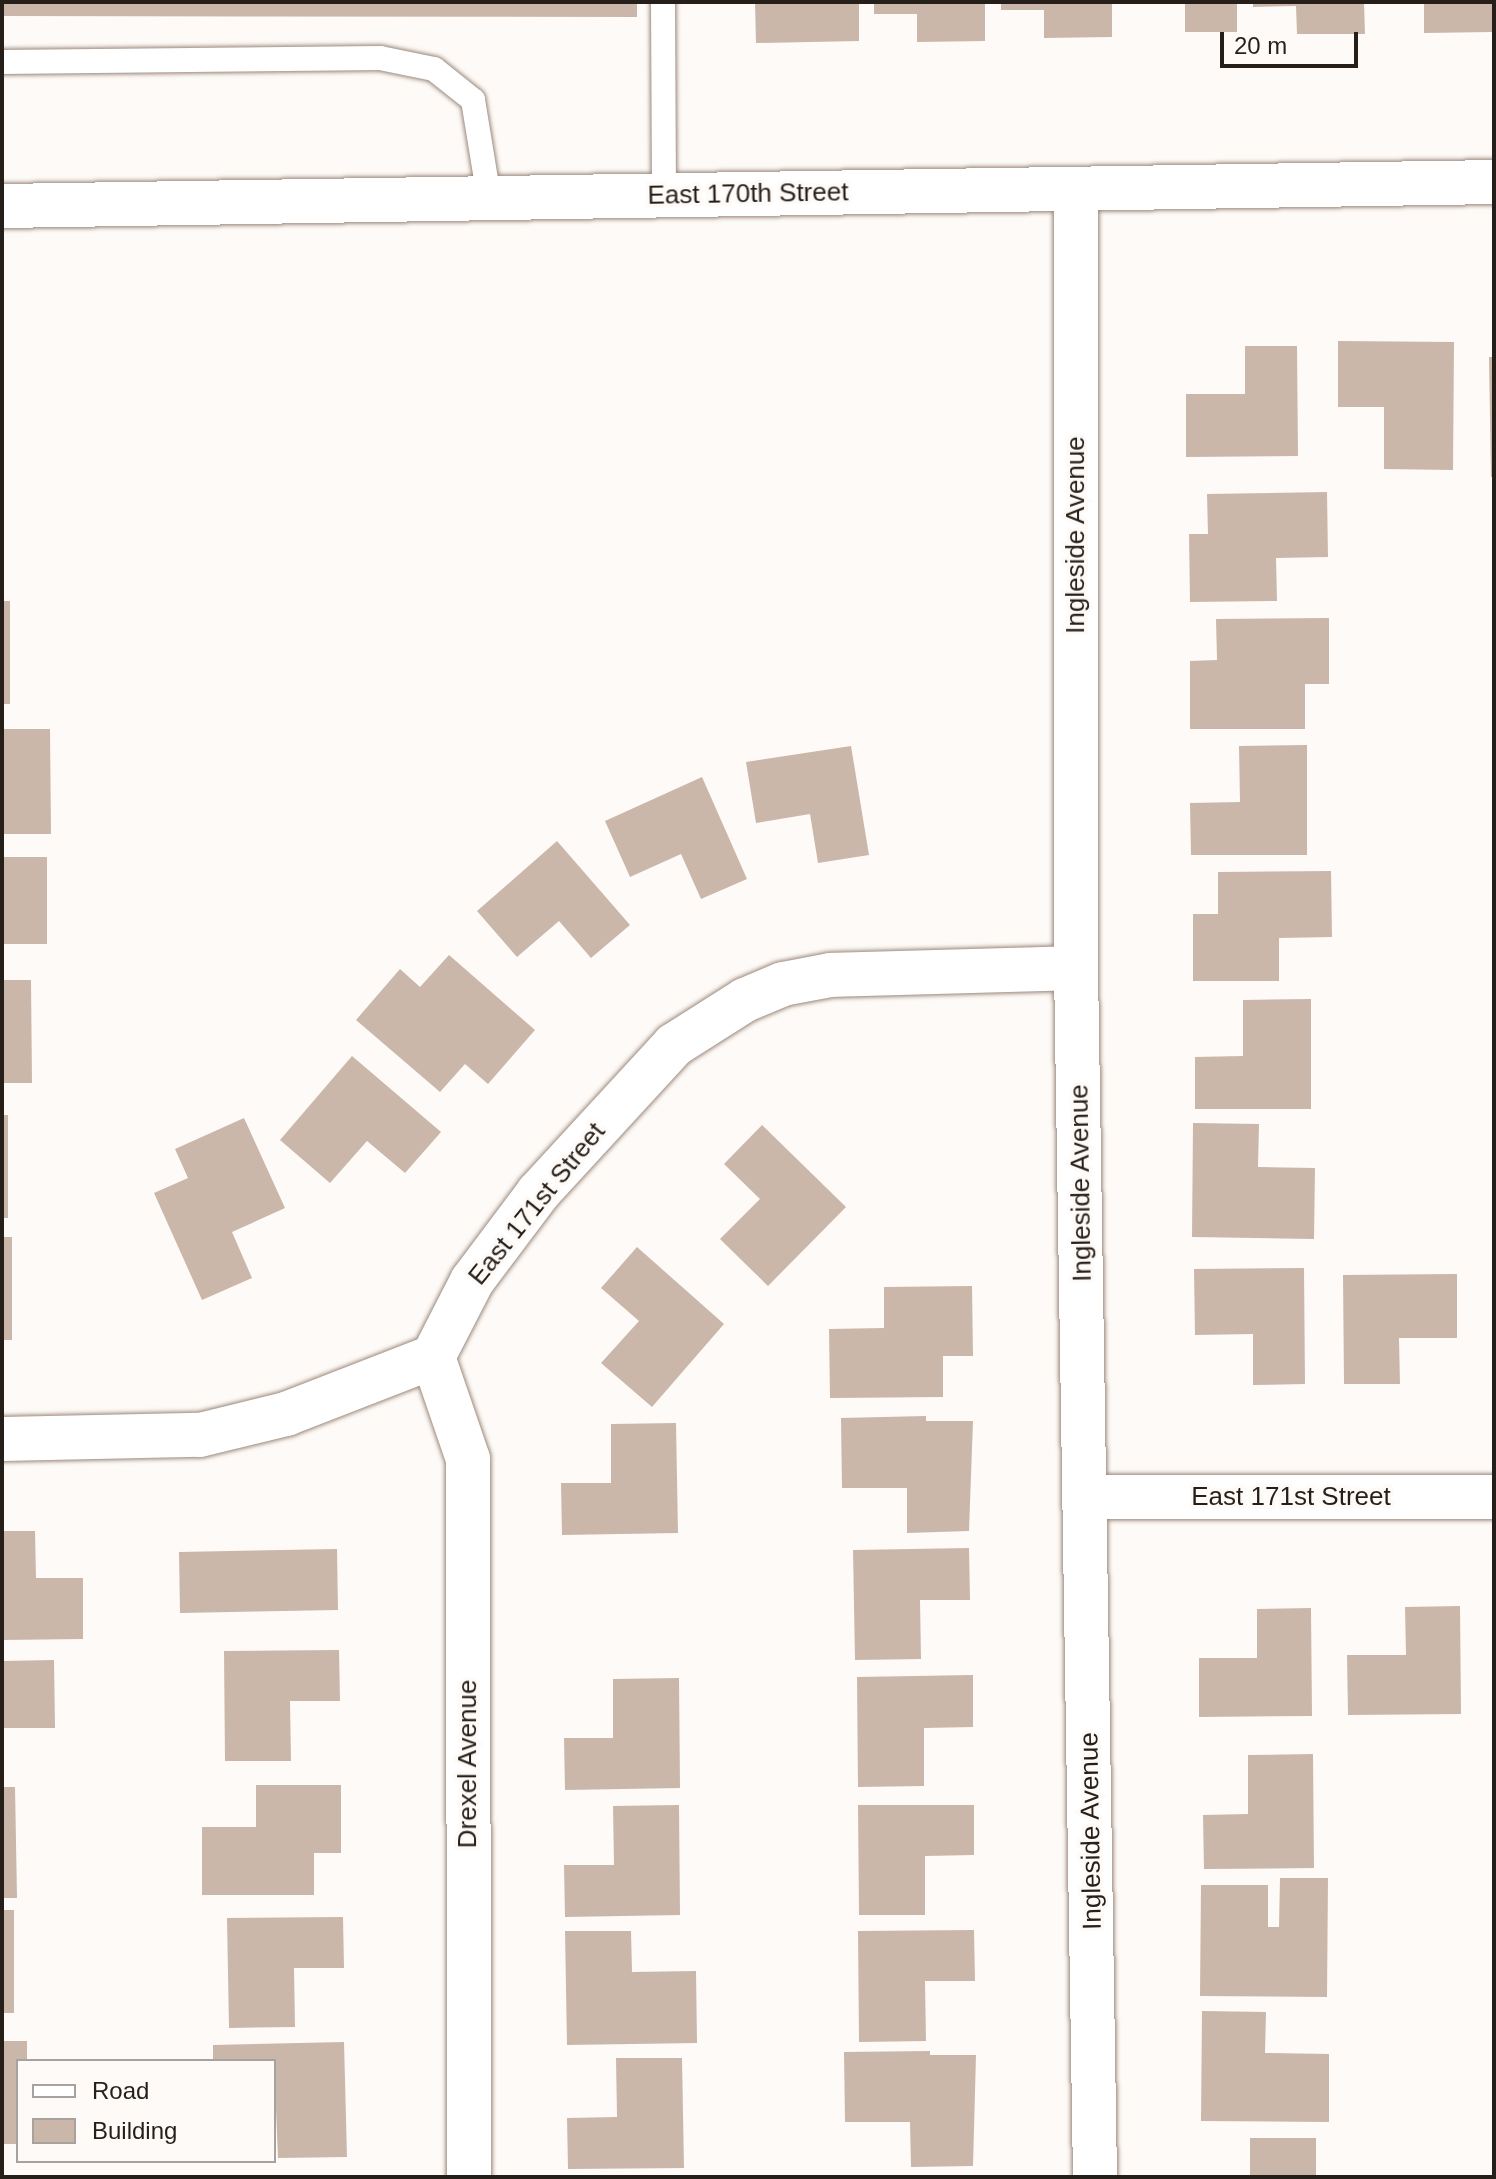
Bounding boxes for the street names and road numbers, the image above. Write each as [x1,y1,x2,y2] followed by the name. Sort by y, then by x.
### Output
[647,177,849,211] street label: East 170th Street
[1060,435,1092,635] street label: Ingleside Avenue
[1064,1083,1098,1283] street label: Ingleside Avenue
[462,1117,612,1291] street label: East 171st Street
[1191,1481,1391,1513] street label: East 171st Street
[452,1679,484,1849] street label: Drexel Avenue
[1074,1731,1108,1931] street label: Ingleside Avenue

